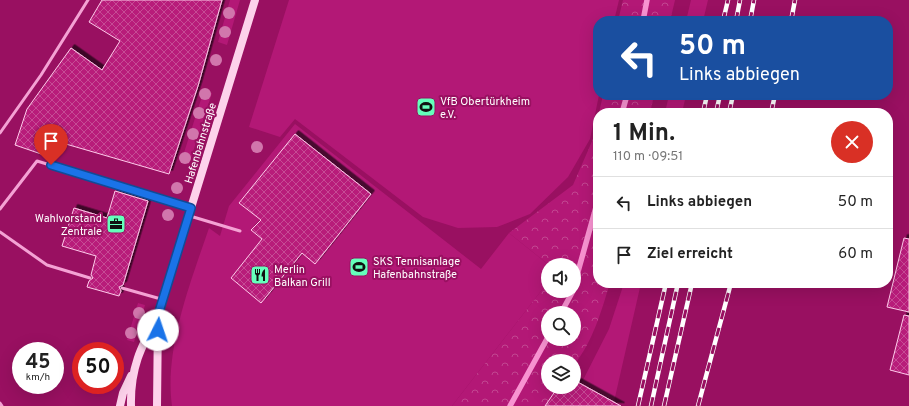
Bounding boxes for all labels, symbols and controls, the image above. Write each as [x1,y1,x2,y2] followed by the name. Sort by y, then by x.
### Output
[679,29,746,65] text: 50 m
[613,32,665,84] icon: left
[679,64,800,87] text: Links abbiegen
[440,95,530,122] place label: VfB Obertürkheim e.V.
[415,96,437,118] sports icon: VfB Obertürkheim e.V.
[182,101,220,186] street label: Hafenbahnstraße
[613,119,675,149] text: 1 Min.
[831,121,873,163] button: close
[34,124,68,165] pin
[40,130,62,152] icon: arrive
[613,149,683,165] text: 110 m · 09:51
[613,192,635,214] icon: left
[647,193,752,212] text: Links abbiegen
[838,193,873,212] text: 50 m
[35,212,102,239] place label: Wahlvorstand Zentrale
[105,213,127,235] office icon: Wahlvorstand Zentrale
[613,244,635,266] icon: arrive
[647,245,733,264] text: Ziel erreicht
[838,245,873,264] text: 60 m
[373,255,460,282] place label: SKS Tennisanlage Hafenbahnstraße
[348,256,370,278] sports icon: SKS Tennisanlage Hafenbahnstraße
[541,258,581,394] map controls
[541,258,581,298] button: sound
[274,263,331,290] place label: Merlin Balkan Grill
[249,264,271,286] restaurant icon: Merlin Balkan Grill
[541,306,581,346] button: search
[137,309,179,351] position arrow
[72,342,124,394] speed limit sign: 50
[25,350,51,376] text: 45
[541,354,581,394] button: layers
[26,371,50,384] text: km/h

